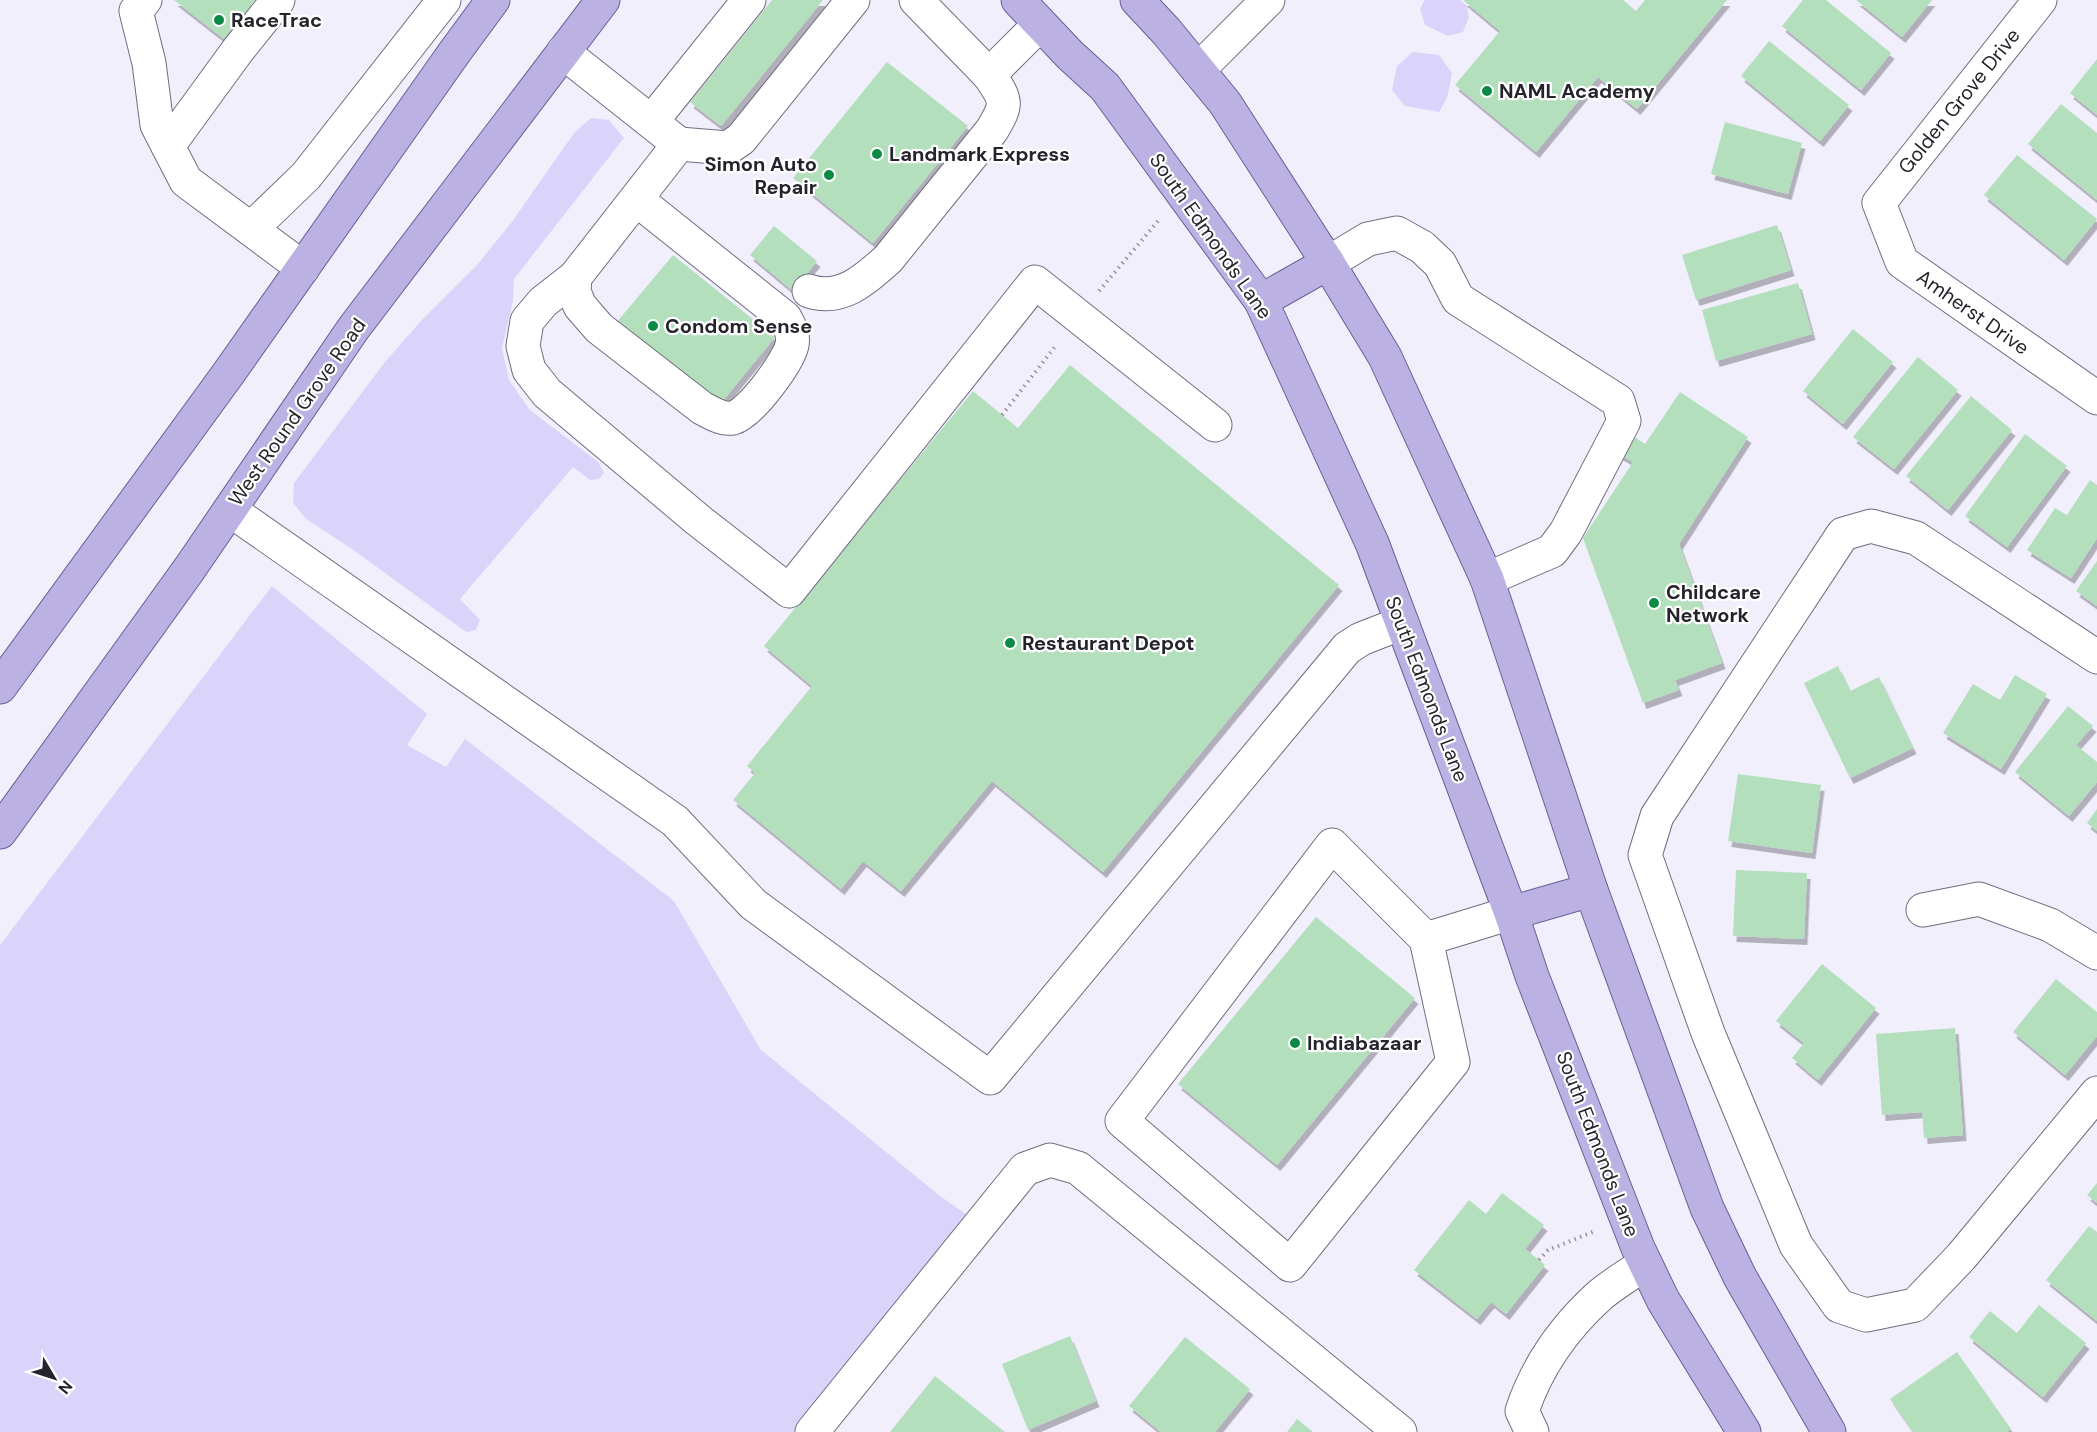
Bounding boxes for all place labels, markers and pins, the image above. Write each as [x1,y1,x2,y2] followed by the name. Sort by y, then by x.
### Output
[231,7,322,33] place label: RaceTrac
[212,13,226,27] marker: RaceTrac
[1499,78,1655,104] place label: NAML Academy
[1480,84,1494,98] marker: NAML Academy
[889,141,1070,167] place label: Landmark Express
[870,147,884,161] marker: Landmark Express
[704,151,817,200] place label: Simon Auto Repair
[822,168,836,182] marker: Simon Auto Repair
[665,313,812,339] place label: Condom Sense
[646,319,660,333] marker: Condom Sense
[1666,579,1761,628] place label: Childcare Network
[1647,596,1661,610] marker: Childcare Network
[1022,630,1194,656] place label: Restaurant Depot
[1003,636,1017,650] marker: Restaurant Depot
[1307,1030,1421,1056] place label: Indiabazaar
[1288,1036,1302,1050] marker: Indiabazaar

